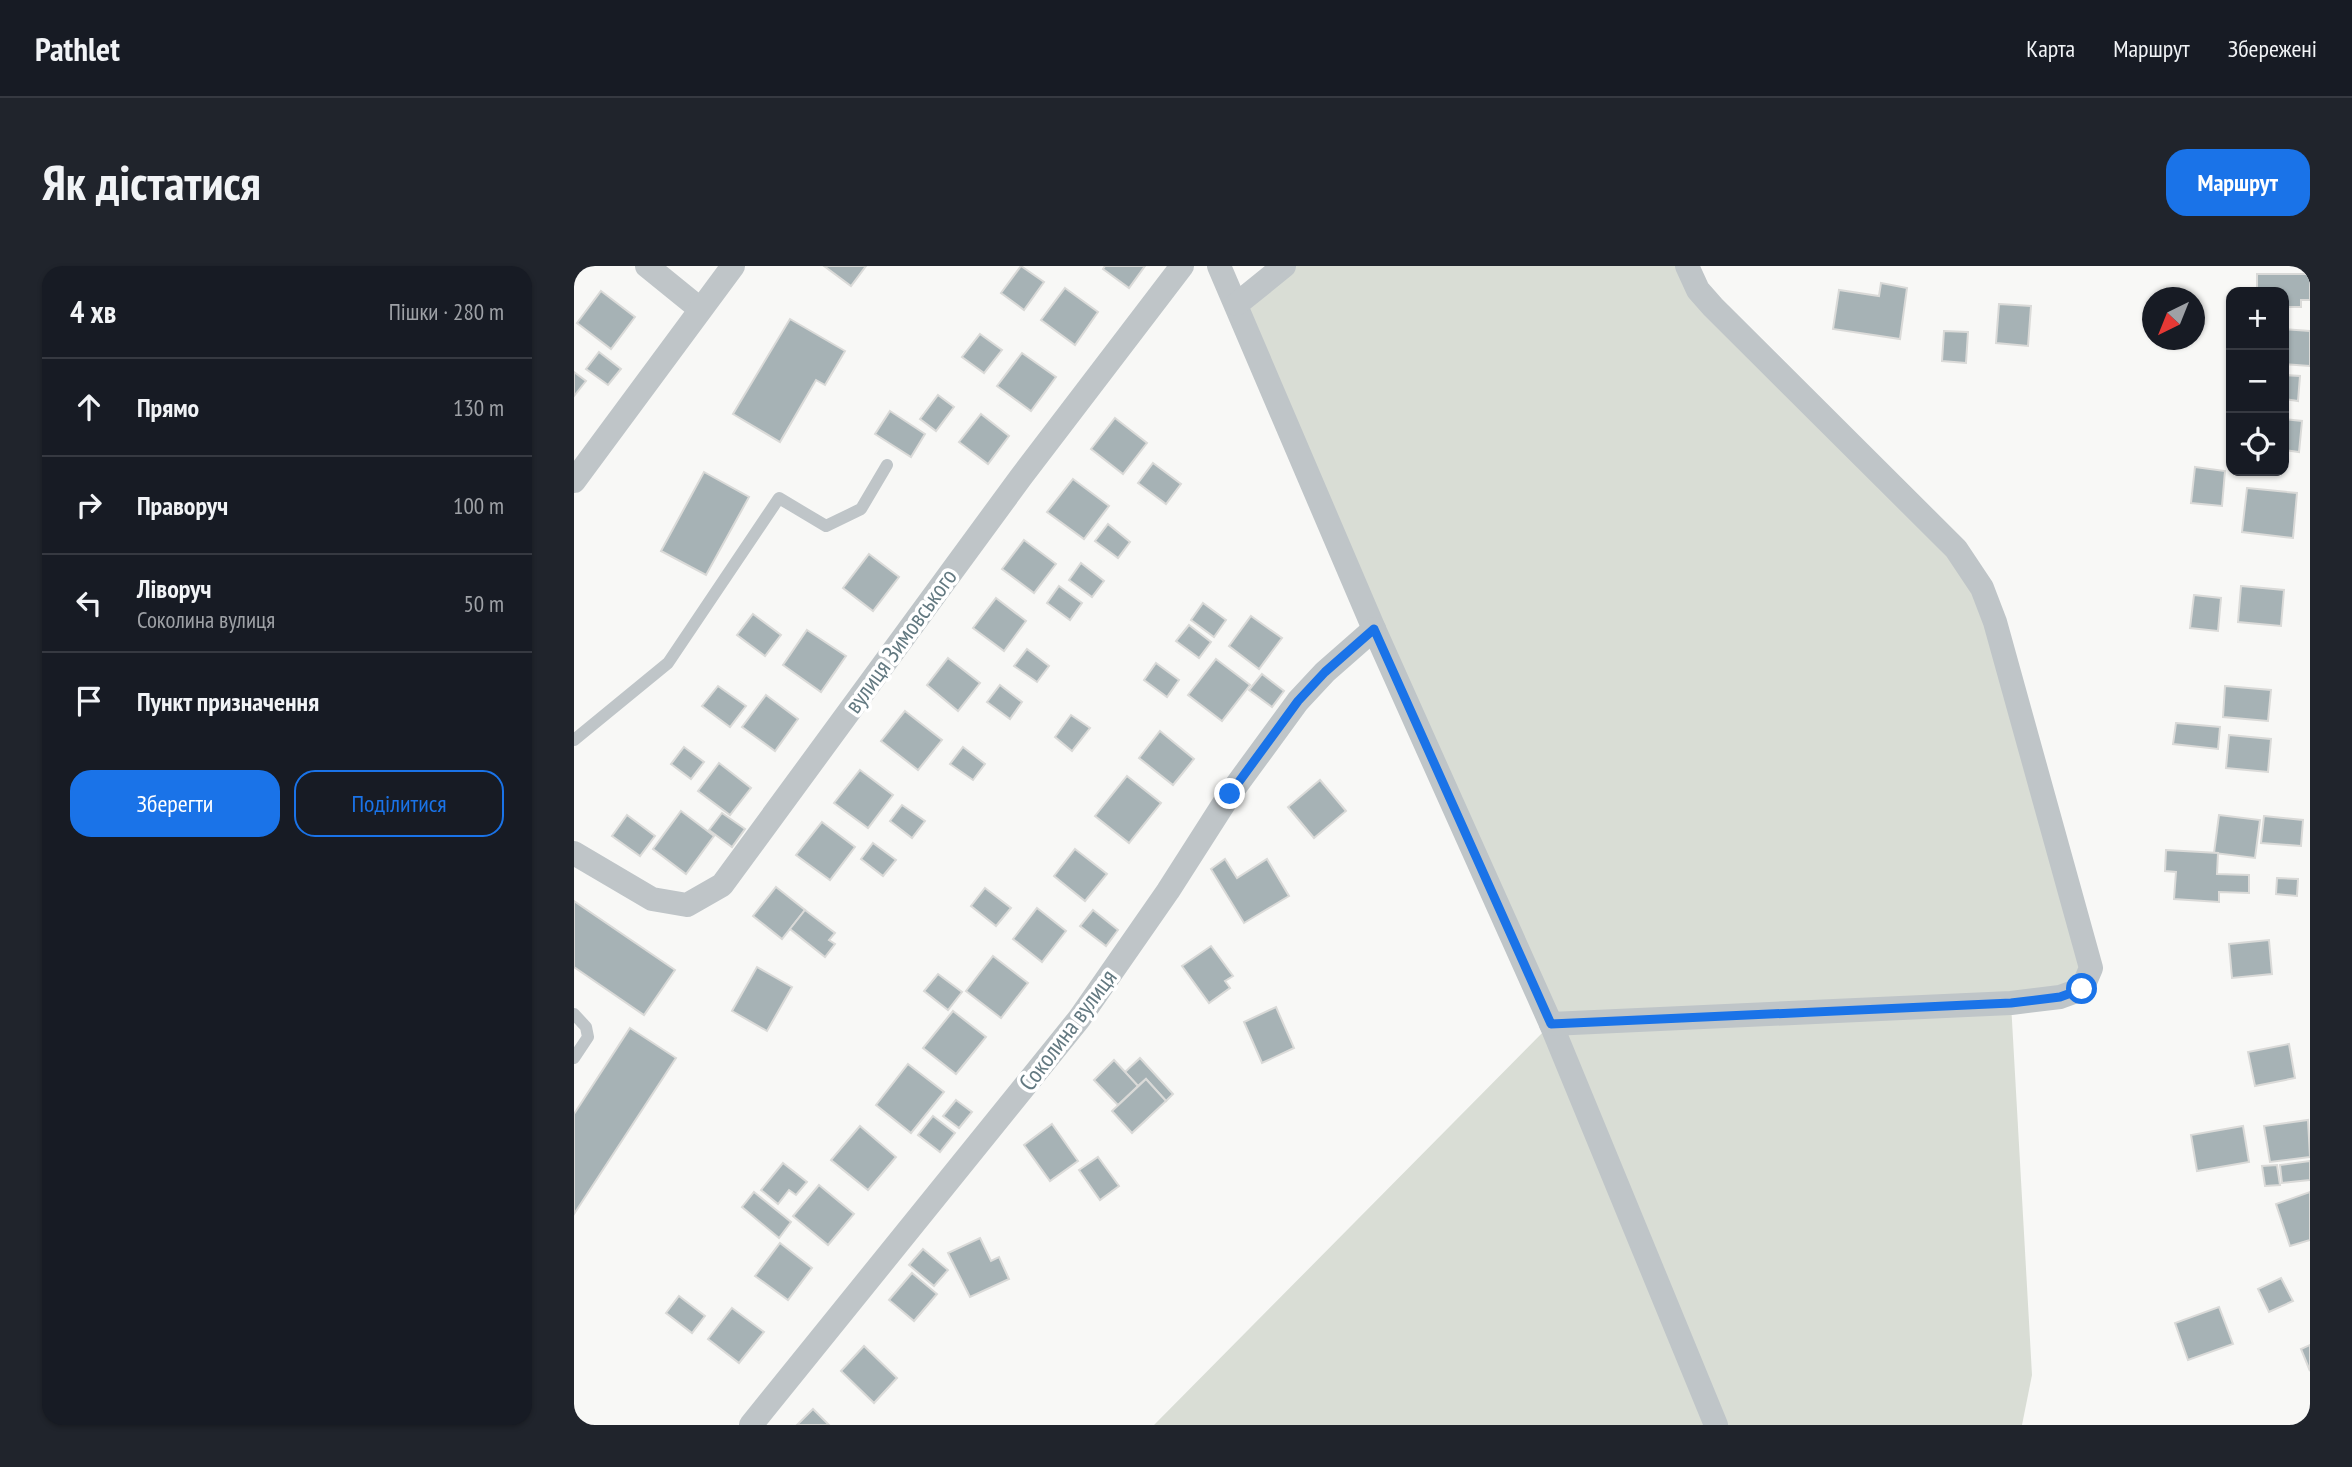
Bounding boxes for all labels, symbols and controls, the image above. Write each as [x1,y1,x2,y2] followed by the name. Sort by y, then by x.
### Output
[35,27,120,70] text: Pathlet
[2026,33,2075,64] text: Карта
[2113,33,2190,64] text: Маршрут
[2228,33,2317,64] text: Збережені
[2166,149,2310,216] button: Маршрут
[42,150,261,214] text: Як дістатися
[2142,287,2205,350] north arrow
[2226,287,2289,476] map controls
[2226,287,2289,350] button: +
[70,292,116,331] text: 4 хв
[389,297,504,326] text: Пішки · 280 m
[2226,350,2289,413] button: −
[70,388,108,426] icon: ahead
[137,391,199,424] text: Прямо
[453,393,504,422] text: 130 m
[2226,413,2289,476] button: locate
[70,486,108,524] icon: right
[137,489,228,522] text: Праворуч
[453,491,504,520] text: 100 m
[838,562,964,719] street label: вулиця Зимовського
[137,572,211,605] text: Ліворуч
[70,584,108,622] icon: left
[463,589,504,618] text: 50 m
[137,605,275,634] text: Соколина вулиця
[70,682,108,720] icon: arrive
[137,685,319,718] text: Пункт призначення
[70,770,280,837] button: Зберегти
[294,770,504,837] button: Поділитися
[1214,778,1245,809] route end
[1012,963,1123,1097] street label: Соколина вулиця
[2066,973,2097,1004] route start

